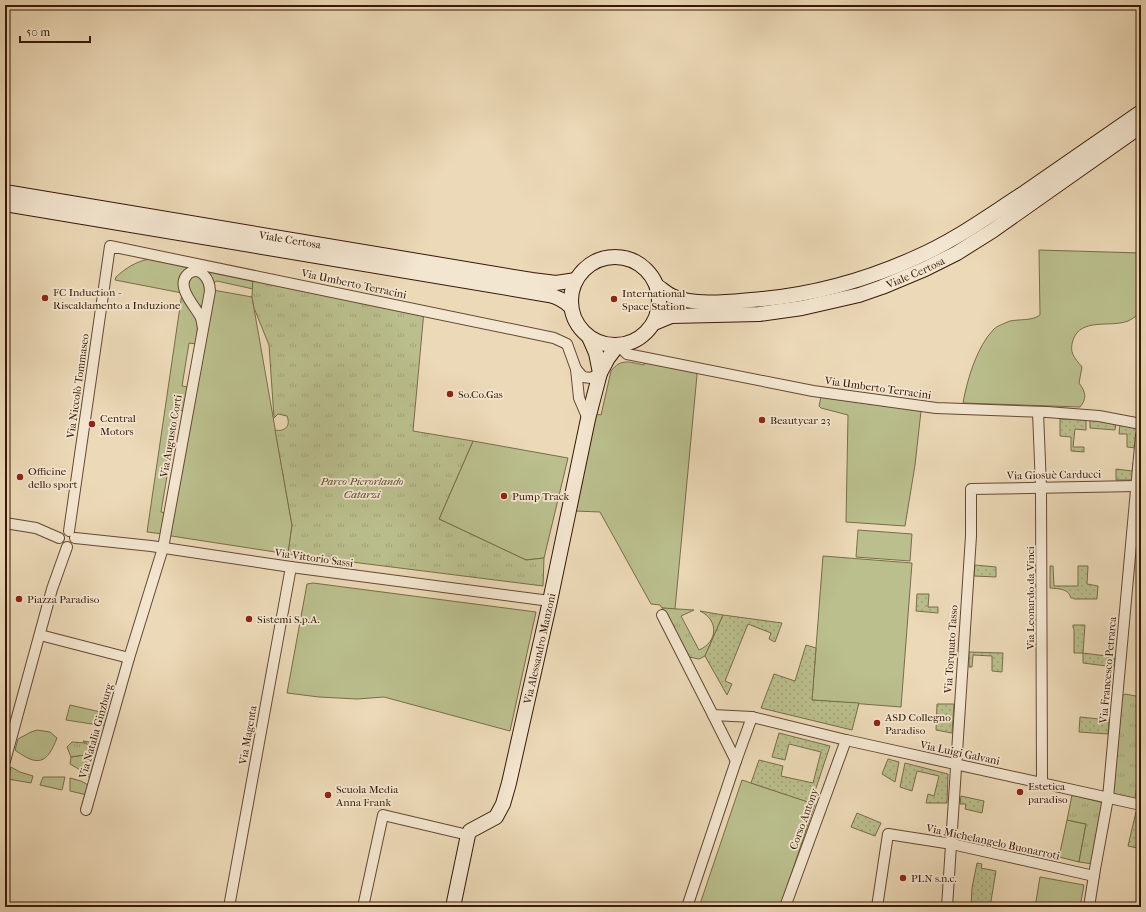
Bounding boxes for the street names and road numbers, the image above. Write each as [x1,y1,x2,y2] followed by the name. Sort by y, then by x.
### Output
[257,228,323,251] street label: Viale Certosa
[883,253,948,291] street label: Viale Certosa
[299,266,409,302] street label: Via Umberto Terracini
[64,332,92,440] street label: Via Niccolò Tommaseo
[823,374,933,402] street label: Via Umberto Terracini
[157,393,185,480] street label: Via Augusto Corti
[1006,468,1102,482] street label: Via Giosuè Carducci
[1024,545,1037,651] street label: Via Leonardo da Vinci
[273,546,355,570] street label: Via Vittorio Sassi
[520,591,558,706] street label: Via Alessandro Manzoni
[941,604,961,695] street label: Via Torquato Tasso
[1097,615,1119,725] street label: Via Francesco Petrarca
[76,682,116,781] street label: Via Natalia Ginzburg
[236,704,260,766] street label: Via Magenta
[918,738,1002,768] street label: Via Luigi Galvani
[787,785,822,851] street label: Corso Antony
[924,821,1062,863] street label: Via Michelangelo Buonarroti

